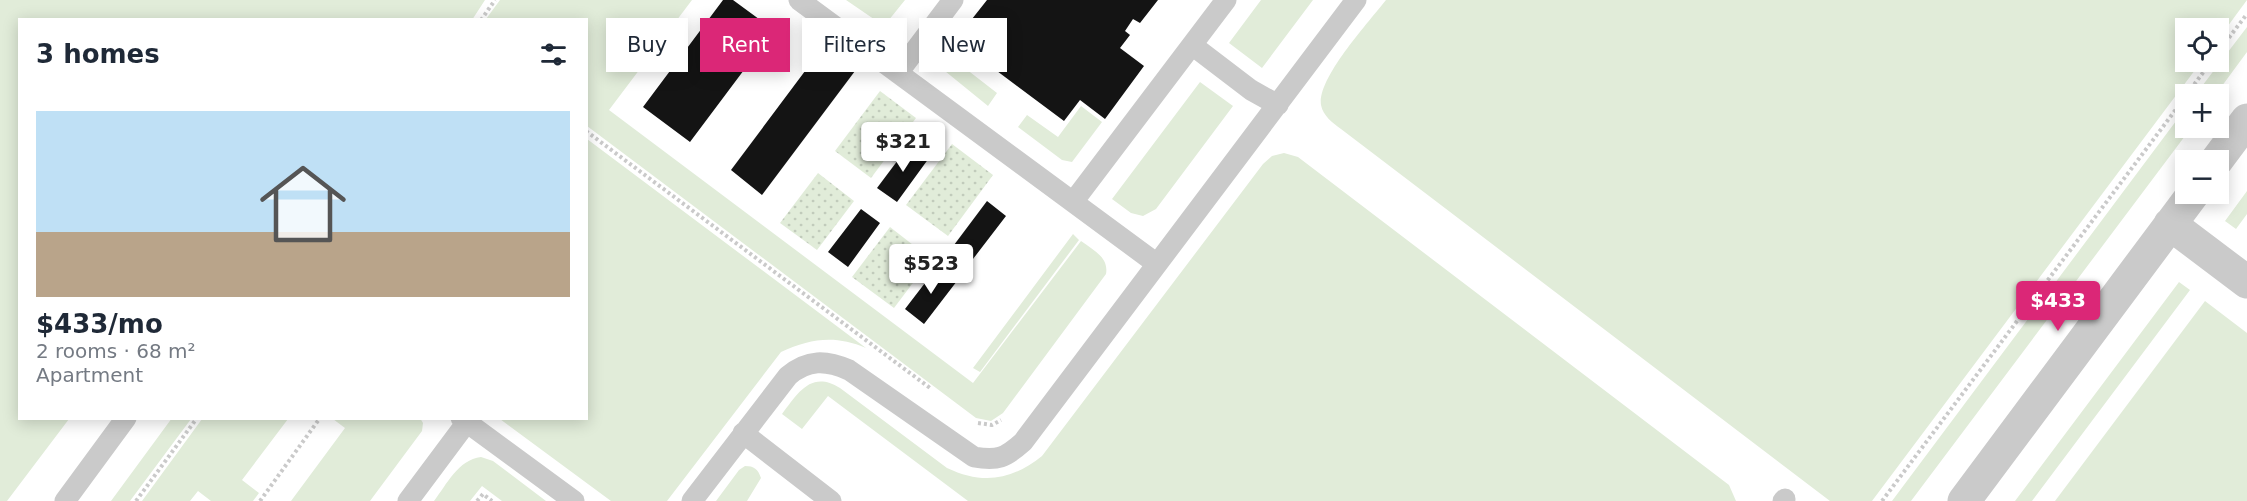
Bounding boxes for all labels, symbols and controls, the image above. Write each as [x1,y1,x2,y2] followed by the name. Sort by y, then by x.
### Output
[606,18,688,72] chip: Buy
[700,18,790,72] chip: Rent
[802,18,907,72] chip: Filters
[919,18,1007,72] chip: New
[2175,18,2229,204] map controls
[2175,18,2229,72] button: locate
[537,38,570,71] icon: filters
[36,39,160,69] text: 3 homes
[2175,84,2229,138] button: +
[867,122,939,173] pin: $321
[875,129,931,153] text: $321
[249,150,357,258] icon: home
[2175,150,2229,204] button: −
[895,244,967,295] pin: $523
[903,251,959,275] text: $523
[2022,281,2094,332] pin: $433
[2030,288,2086,312] text: $433
[36,309,163,339] text: $433/mo
[36,339,196,363] text: 2 rooms · 68 m²
[36,363,143,387] text: Apartment

